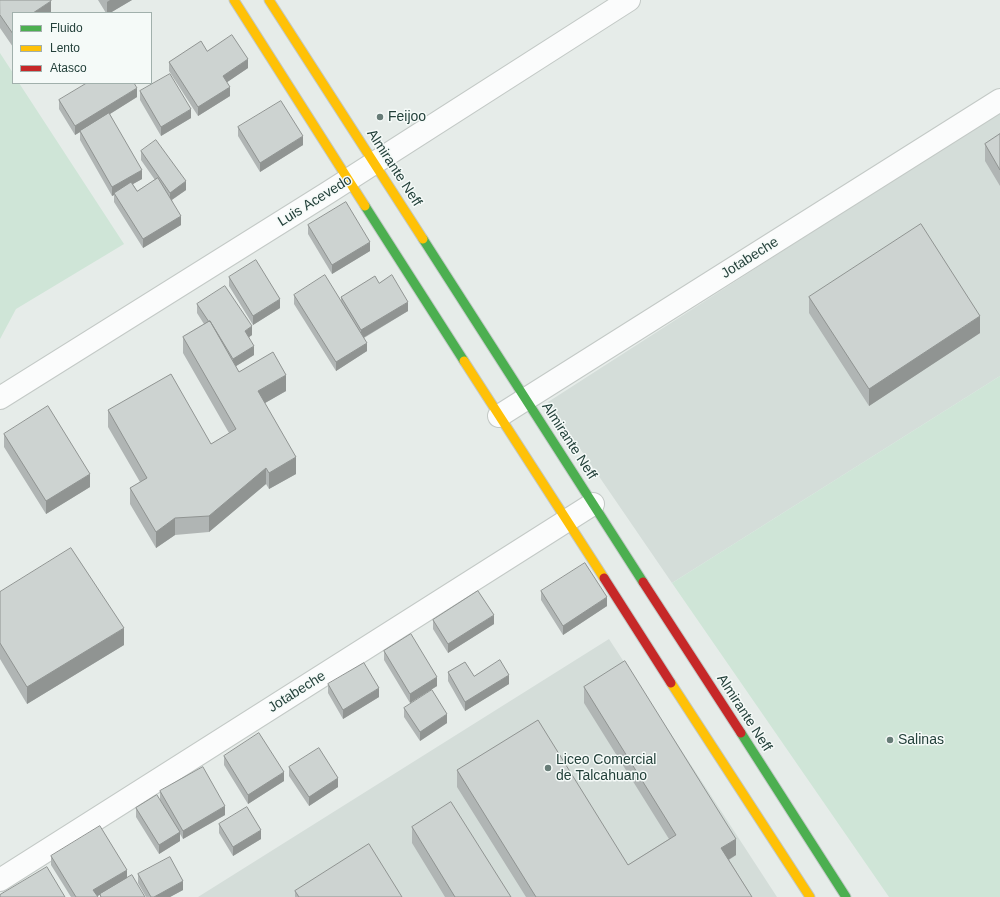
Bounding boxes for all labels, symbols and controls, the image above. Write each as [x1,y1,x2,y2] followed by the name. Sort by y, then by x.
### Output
[12,12,152,84] legend
[50,21,83,35] text: Fluido
[50,41,80,55] text: Lento
[50,61,87,75] text: Atasco
[388,109,426,125] place label: Feijoo
[375,112,385,122] marker: Feijoo
[363,126,425,210] street label: Almirante Neff
[275,172,355,230] street label: Luis Acevedo
[718,234,782,282] street label: Jotabeche
[538,399,600,483] street label: Almirante Neff
[265,668,329,716] street label: Jotabeche
[713,671,775,755] street label: Almirante Neff
[898,732,944,748] place label: Salinas
[885,735,895,745] marker: Salinas
[556,752,656,784] place label: Liceo Comercial de Talcahuano
[543,763,553,773] marker: Liceo Comercial de Talcahuano

